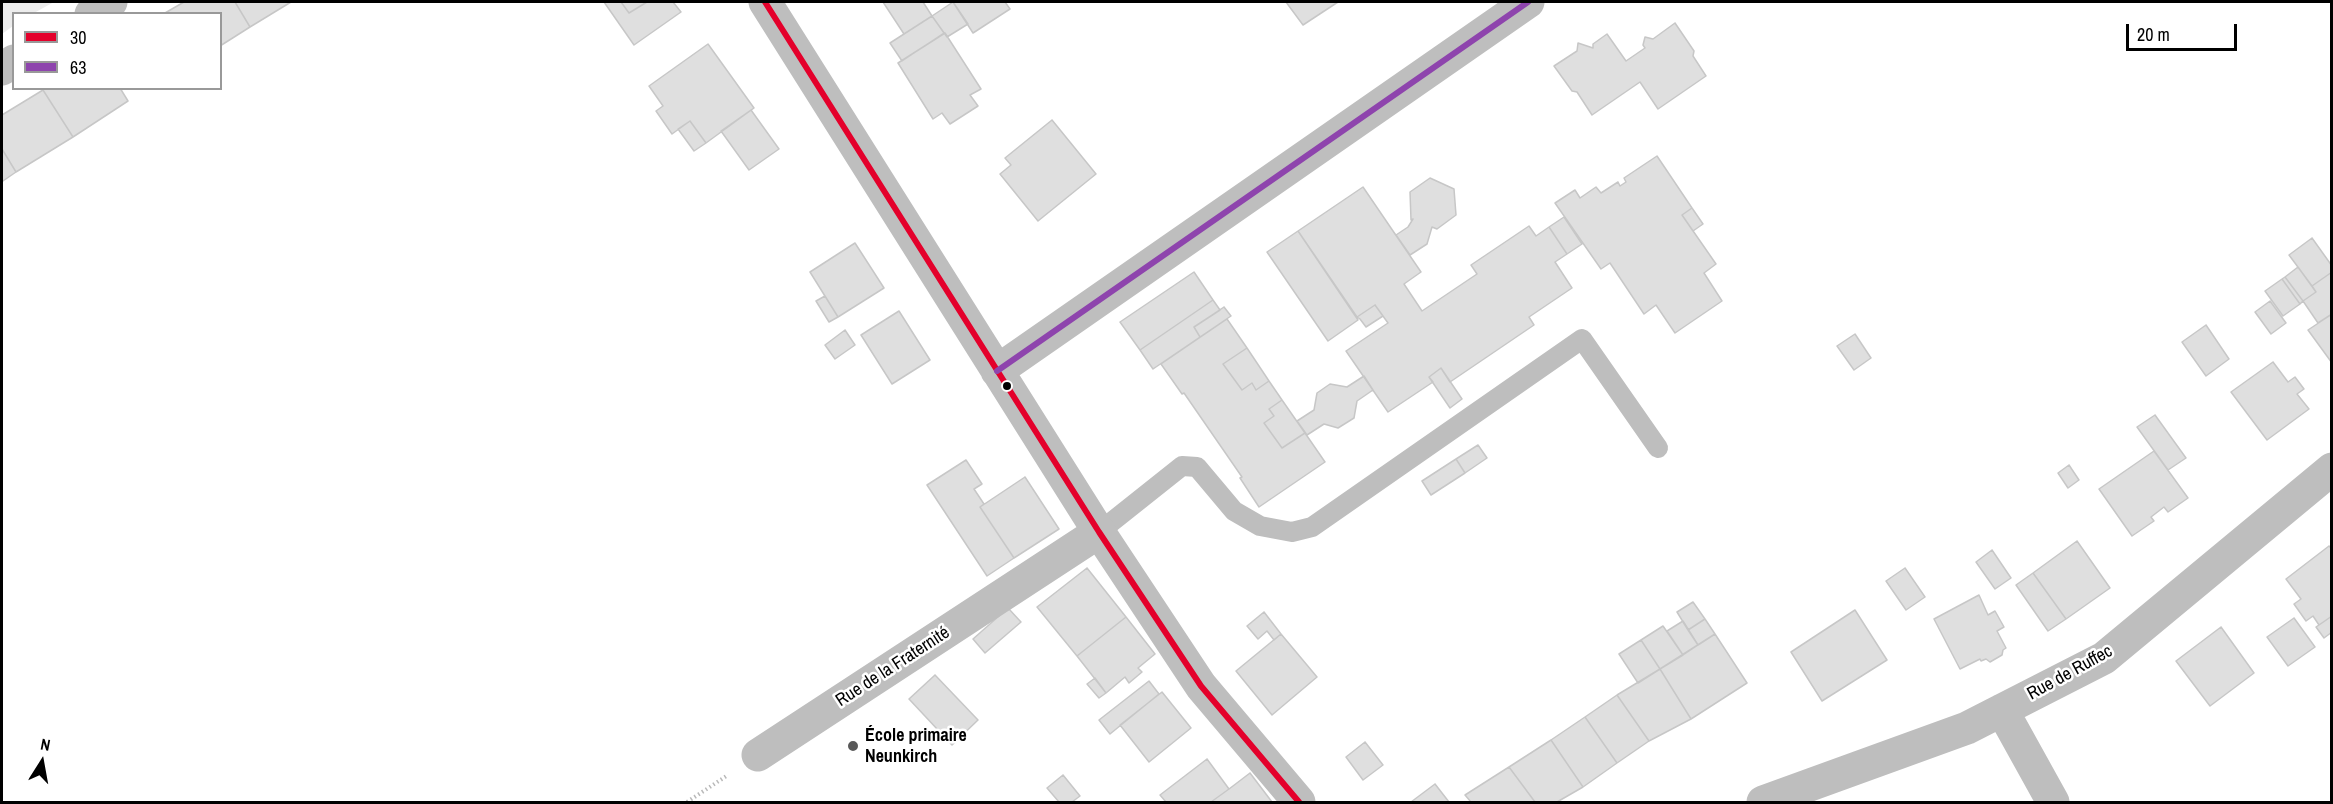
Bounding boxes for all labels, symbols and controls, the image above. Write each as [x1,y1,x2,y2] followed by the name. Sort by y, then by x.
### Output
[12,12,222,90] legend
[2129,12,2240,50] scale bar
[2137,22,2170,47] text: 20 m
[70,25,86,50] text: 30
[70,55,86,80] text: 63
[1001,380,1013,392] unlabelled marker
[832,622,954,712] street label: Rue de la Fraternité
[2024,641,2116,705] street label: Rue de Ruffec
[865,725,967,768] place label: École primaire Neunkirch
[12,732,72,792] north arrow
[39,733,52,756] text: N
[846,739,860,753] marker: École primaire Neunkirch

